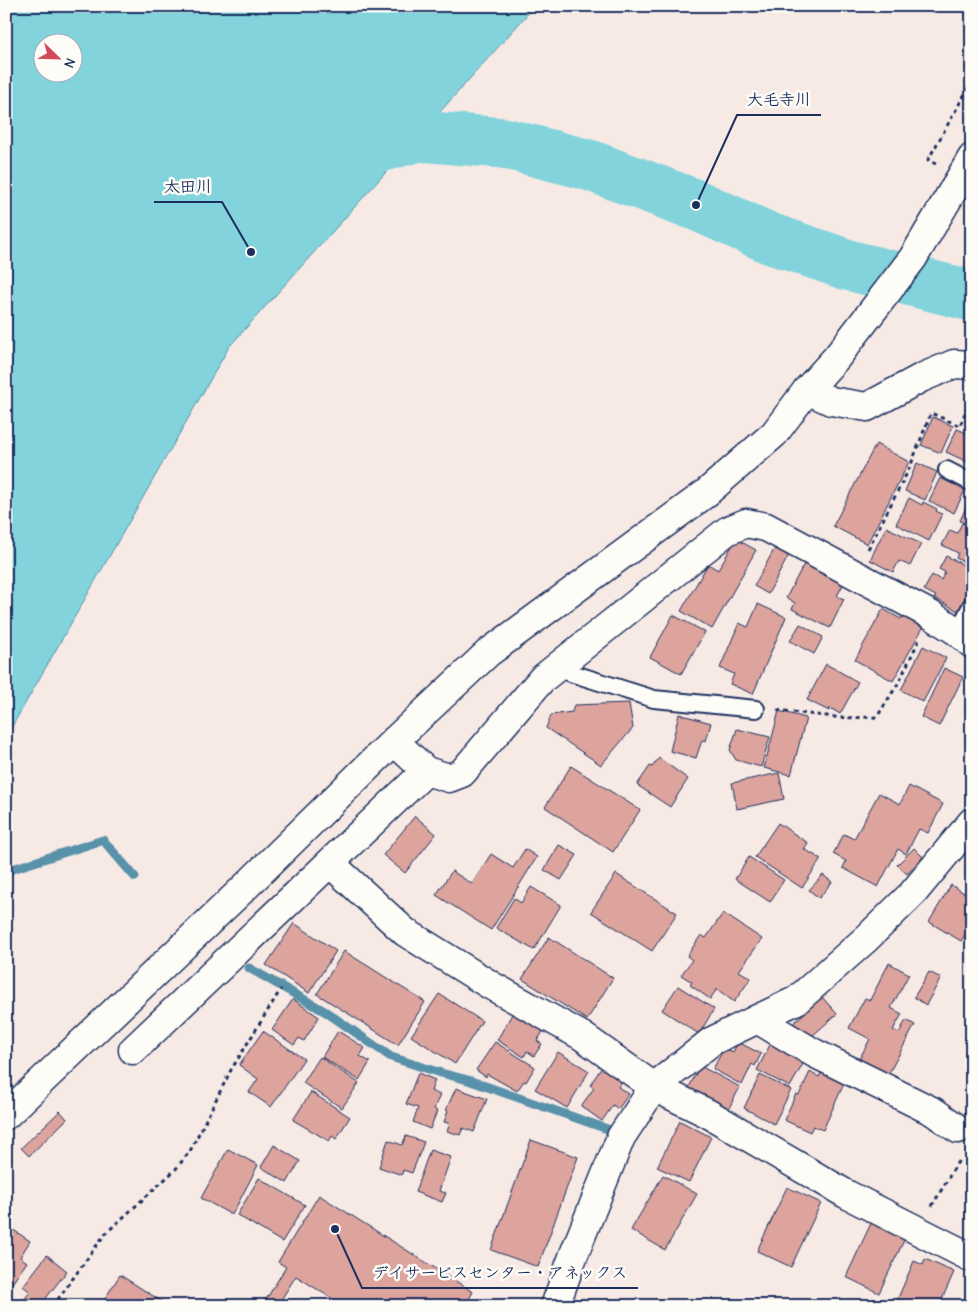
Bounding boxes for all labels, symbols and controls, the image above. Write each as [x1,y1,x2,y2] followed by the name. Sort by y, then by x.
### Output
[32,32,82,82] north arrow
[60,55,79,70] text: N
[737,84,821,115] callout: 大毛寺川
[747,91,811,109] text: 大毛寺川
[154,171,222,202] callout: 太田川
[164,178,212,196] text: 太田川
[362,1257,638,1288] callout: デイサービスセンター・アネックス
[373,1264,627,1282] text: デイサービスセンター・アネックス

